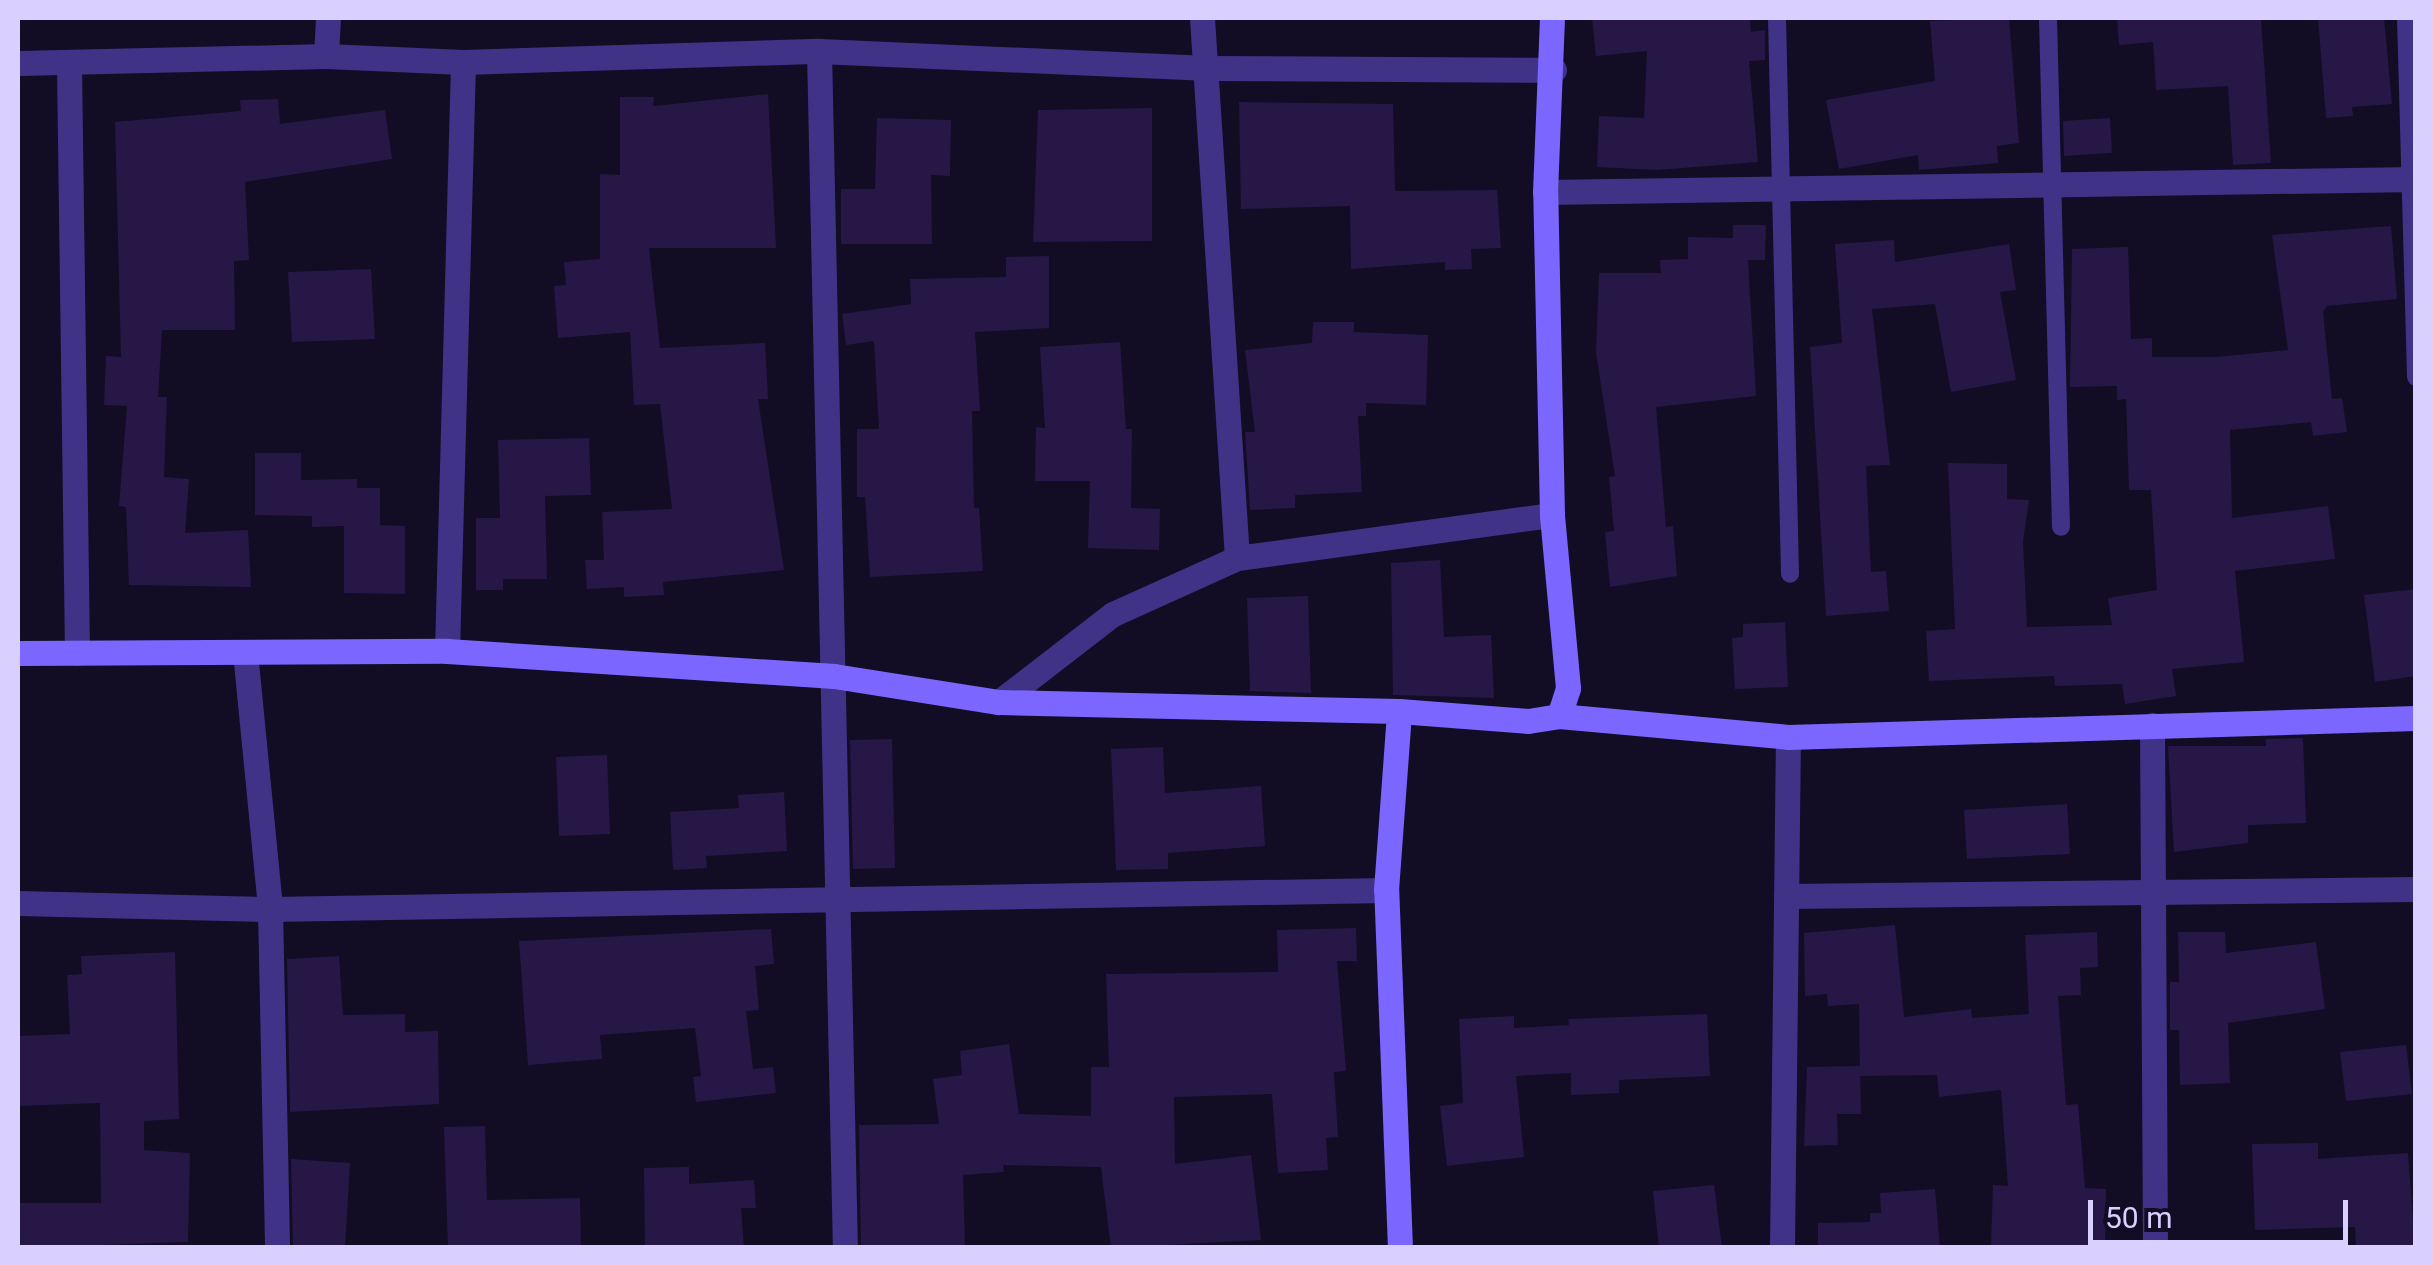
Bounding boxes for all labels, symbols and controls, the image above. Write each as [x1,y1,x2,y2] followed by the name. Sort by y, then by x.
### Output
[2093,1180,2353,1242] scale bar
[2105,1200,2172,1235] text: 50 m

